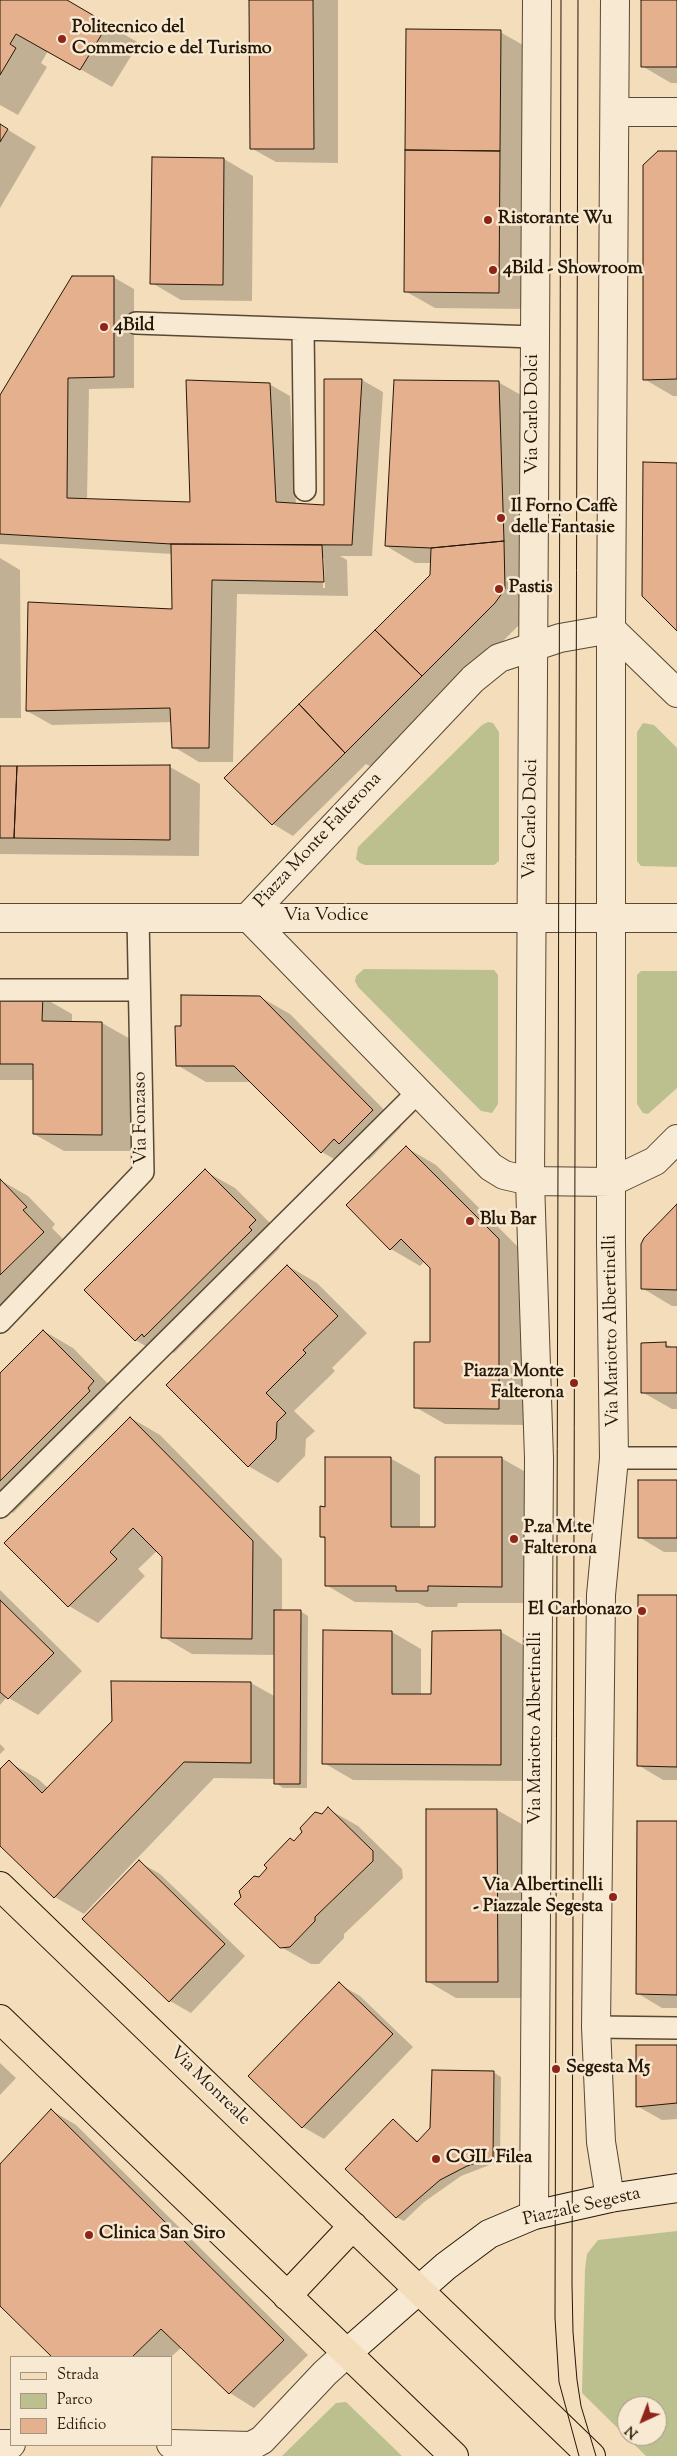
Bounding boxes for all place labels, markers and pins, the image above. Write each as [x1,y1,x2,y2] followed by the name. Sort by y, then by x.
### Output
[72,18,272,60] place label: Politecnico del Commercio e del Turismo
[56,33,68,45] marker: Politecnico del Commercio e del Turismo
[498,209,612,231] place label: Ristorante Wu
[482,214,494,226] marker: Ristorante Wu
[503,259,643,281] place label: 4Bild - Showroom
[487,264,499,276] marker: 4Bild - Showroom
[114,316,155,338] place label: 4Bild
[98,321,110,333] marker: 4Bild
[511,497,618,540] place label: Il Forno Caffè delle Fantasie
[495,512,507,524] marker: Il Forno Caffè delle Fantasie
[509,578,553,600] place label: Pastis
[493,583,505,595] marker: Pastis
[480,1210,536,1232] place label: Blu Bar
[464,1215,476,1227] marker: Blu Bar
[464,1362,564,1405] place label: Piazza Monte Falterona
[568,1377,580,1389] marker: Piazza Monte Falterona
[524,1518,597,1560] place label: P.za M.te Falterona
[508,1533,520,1545] marker: P.za M.te Falterona
[528,1600,632,1622] place label: El Carbonazo
[636,1605,648,1617] marker: El Carbonazo
[473,1876,603,1918] place label: Via Albertinelli - Piazzale Segesta
[607,1891,619,1903] marker: Via Albertinelli - Piazzale Segesta
[566,2058,650,2080] place label: Segesta M5
[550,2063,562,2075] marker: Segesta M5
[446,2148,532,2170] place label: CGIL Filea
[430,2153,442,2165] marker: CGIL Filea
[99,2224,225,2246] place label: Clinica San Siro
[83,2229,95,2241] marker: Clinica San Siro

